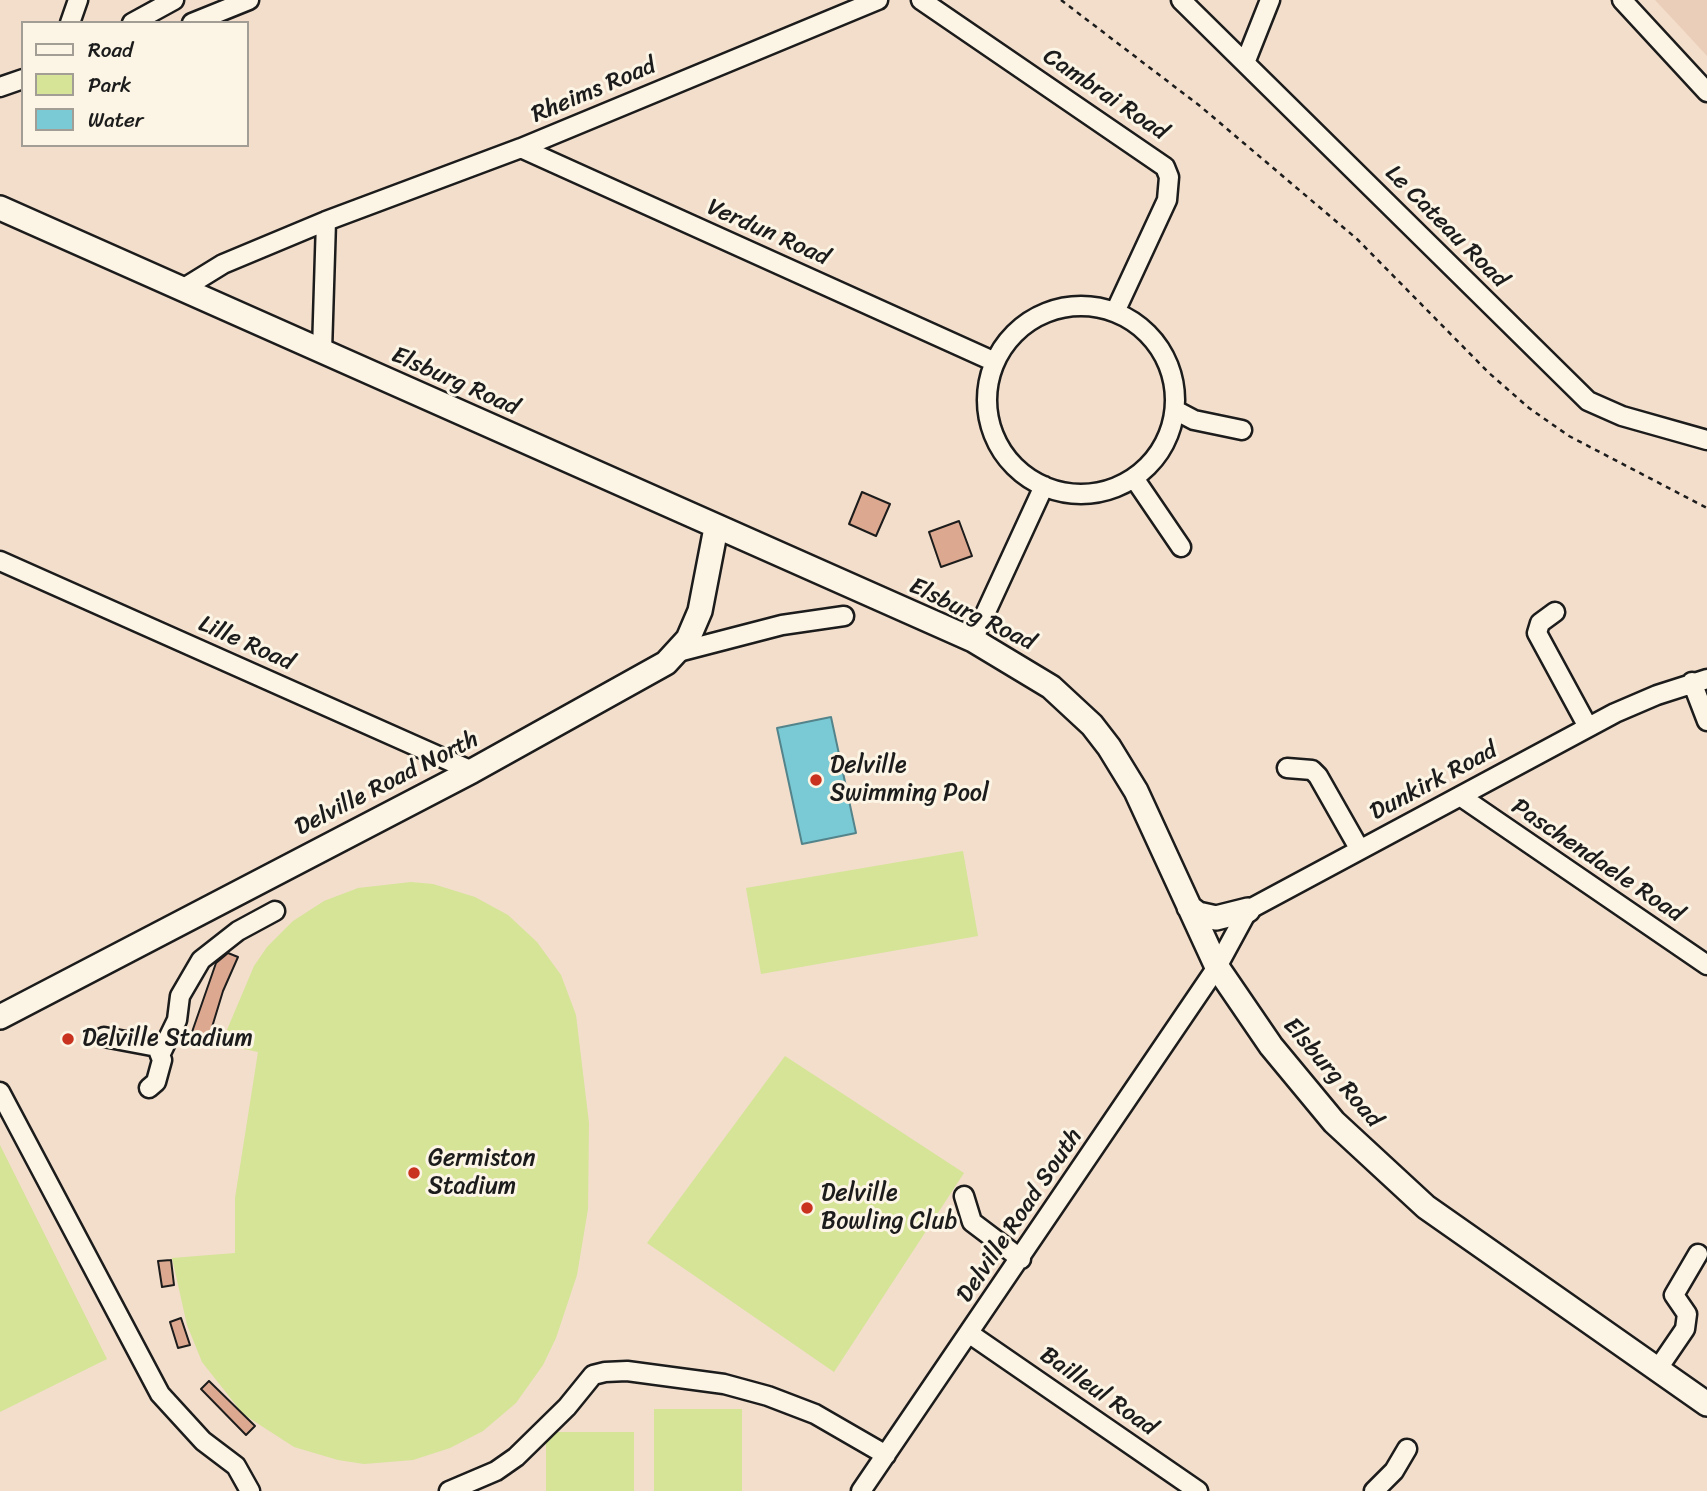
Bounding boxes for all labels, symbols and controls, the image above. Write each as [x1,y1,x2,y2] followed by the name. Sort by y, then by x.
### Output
[21,21,248,147] legend
[88,31,133,69] text: Road
[1037,43,1173,147] street label: Cambrai Road
[528,52,660,130] street label: Rheims Road
[88,66,131,104] text: Park
[88,101,143,139] text: Water
[1378,159,1514,295] street label: Le Cateau Road
[702,193,834,273] street label: Verdun Road
[387,341,523,423] street label: Elsburg Road
[904,572,1040,658] street label: Elsburg Road
[194,610,298,678] street label: Lille Road
[290,725,484,843] street label: Delville Road North
[1366,736,1502,828] street label: Dunkirk Road
[830,752,989,808] place label: Delville Swimming Pool
[808,772,824,788] marker: Delville Swimming Pool
[1505,793,1689,929] street label: Paschendaele Road
[1276,1012,1388,1134] street label: Elsburg Road
[82,1025,253,1053] place label: Delville Stadium
[60,1031,76,1047] marker: Delville Stadium
[951,1124,1089,1308] street label: Delville Road South
[428,1145,535,1201] place label: Germiston Stadium
[406,1165,422,1181] marker: Germiston Stadium
[821,1180,957,1236] place label: Delville Bowling Club
[799,1200,815,1216] marker: Delville Bowling Club
[1034,1341,1162,1443] street label: Bailleul Road

